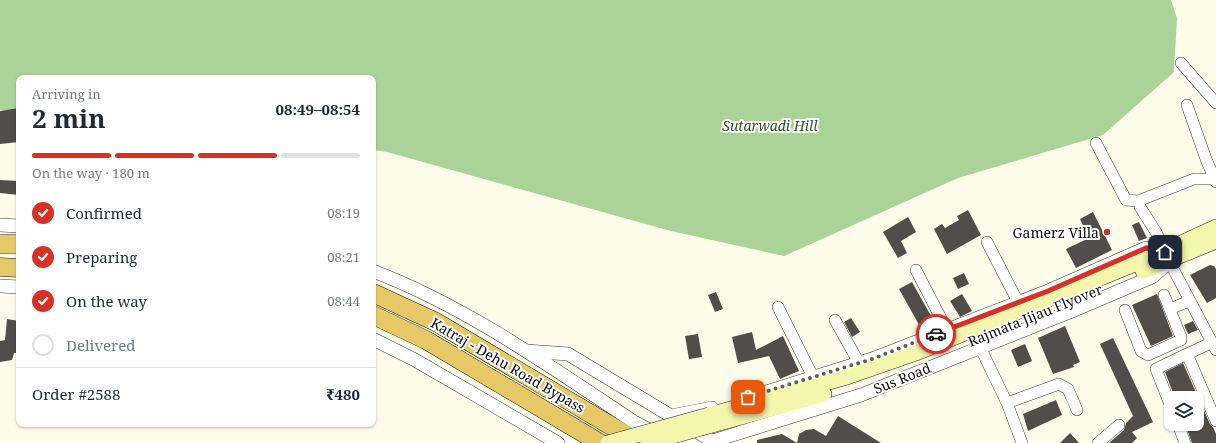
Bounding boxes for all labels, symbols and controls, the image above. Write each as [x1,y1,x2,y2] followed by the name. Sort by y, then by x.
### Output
[32,85,101,103] text: Arriving in
[276,99,360,119] text: 08:49–08:54
[32,100,106,136] text: 2 min
[722,116,818,135] park label: Sutarwadi Hill
[32,164,150,182] text: On the way · 180 m
[32,202,54,224] icon: check
[66,203,142,223] text: Confirmed
[327,204,360,222] text: 08:19
[1013,223,1099,242] place label: Gamerz Villa
[1102,227,1112,237] marker: Gamerz Villa
[1148,235,1182,269] pin
[1154,241,1176,263] icon: home
[32,246,54,268] icon: check
[66,247,137,267] text: Preparing
[327,248,360,266] text: 08:21
[965,279,1106,351] street label: Rajmata Jijau Flyover
[32,290,54,312] icon: check
[66,291,147,311] text: On the way
[327,292,360,310] text: 08:44
[427,313,589,417] street label: Katraj - Dehu Road Bypass
[916,314,956,354] courier
[925,323,947,345] icon: car
[66,335,135,355] text: Delivered
[871,358,934,398] street label: Sus Road
[731,380,765,414] pin
[32,384,120,404] text: Order #2588
[326,384,360,404] text: ₹480
[737,386,759,408] icon: bag
[1164,391,1204,431] map controls
[1164,391,1204,431] button: layers

